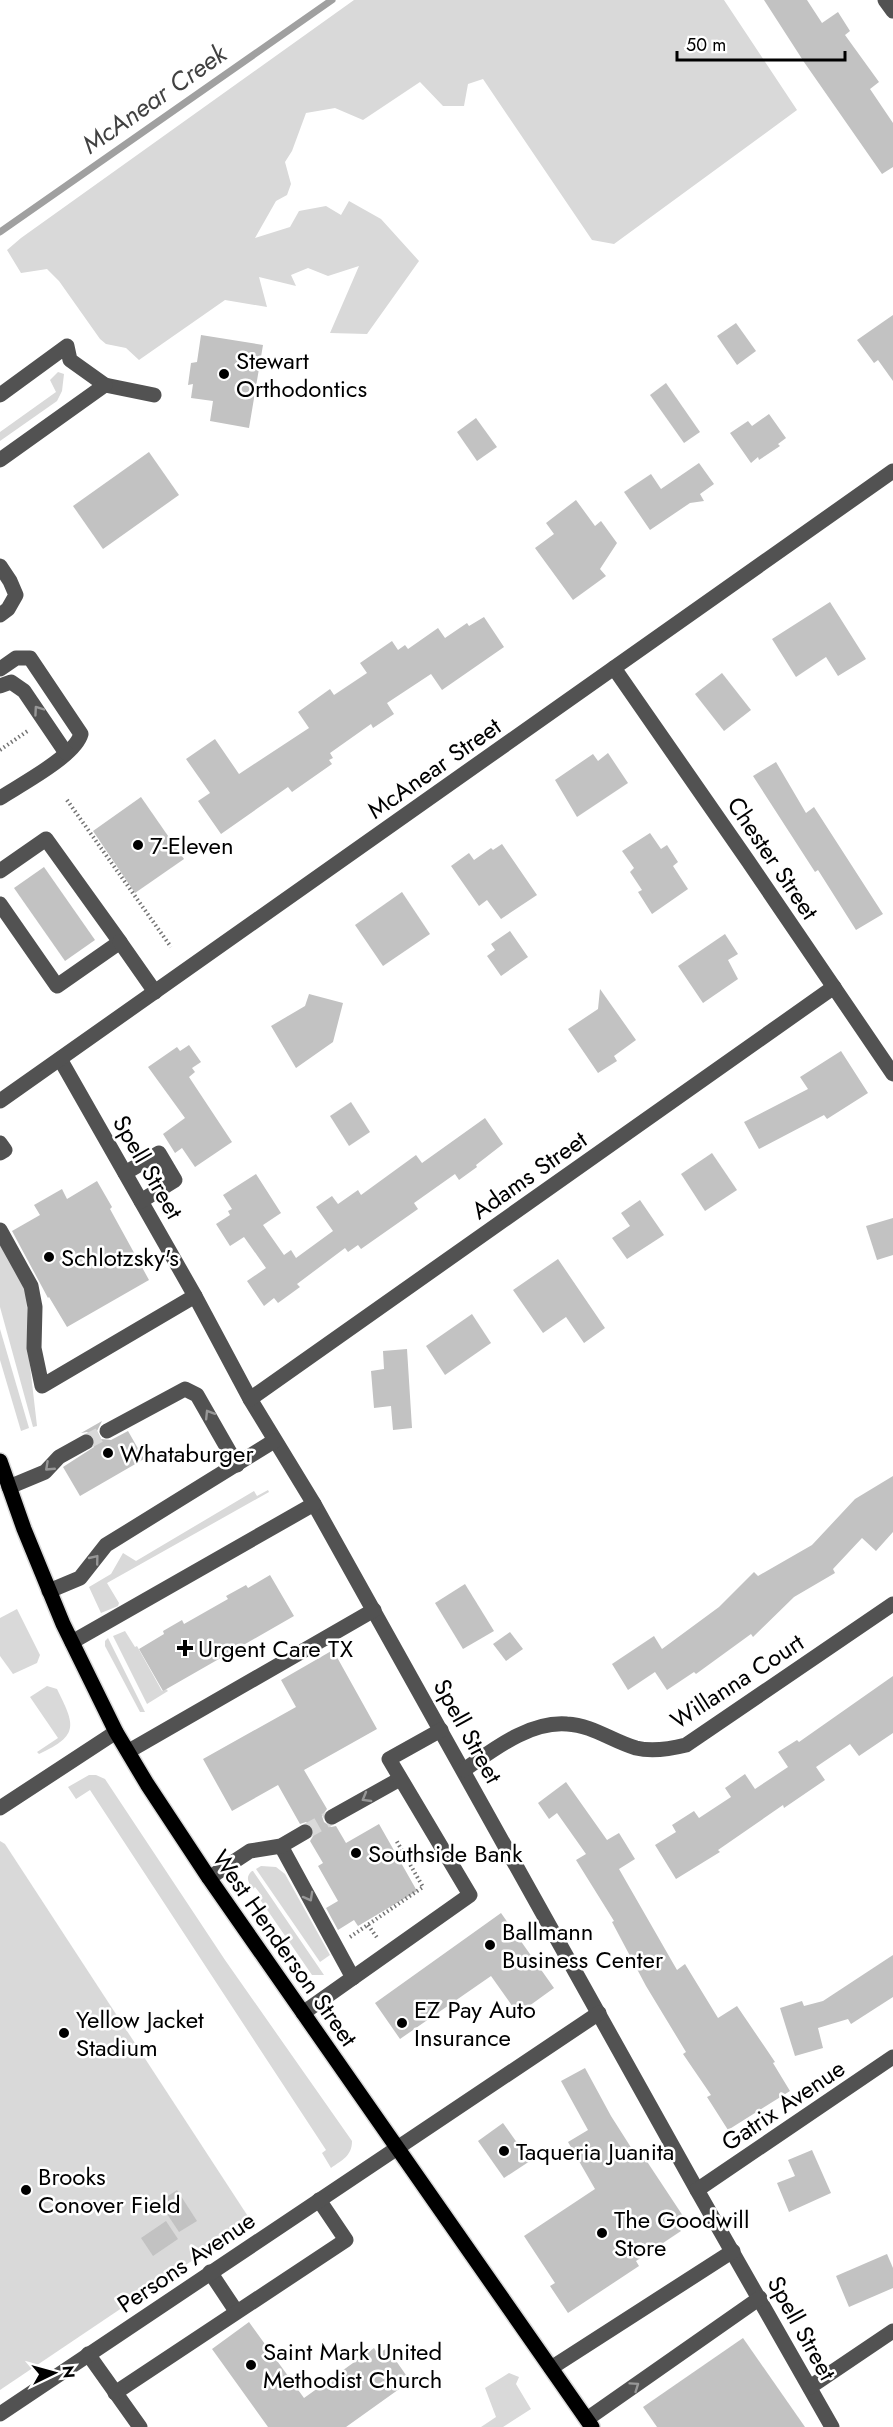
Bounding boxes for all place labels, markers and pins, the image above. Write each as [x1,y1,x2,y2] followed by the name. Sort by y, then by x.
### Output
[236,343,367,406] place label: Stewart Orthodontics
[217,367,231,381] marker: Stewart Orthodontics
[150,828,234,863] place label: 7-Eleven
[131,838,145,852] marker: 7-Eleven
[61,1240,179,1275] place label: Schlotzsky's
[42,1250,56,1264] marker: Schlotzsky's
[120,1436,254,1471] place label: Whataburger
[101,1446,115,1460] marker: Whataburger
[198,1631,354,1666] place label: Urgent Care TX
[176,1639,194,1657] marker: Urgent Care TX
[368,1836,523,1871] place label: Southside Bank
[349,1846,363,1860] marker: Southside Bank
[502,1914,664,1977] place label: Ballmann Business Center
[483,1938,497,1952] marker: Ballmann Business Center
[414,1992,536,2055] place label: EZ Pay Auto Insurance
[76,2002,204,2065] place label: Yellow Jacket Stadium
[395,2016,409,2030] marker: EZ Pay Auto Insurance
[57,2026,71,2040] marker: Yellow Jacket Stadium
[516,2134,674,2169] place label: Taqueria Juanita
[497,2144,511,2158] marker: Taqueria Juanita
[38,2159,181,2222] place label: Brooks Conover Field
[19,2183,33,2197] marker: Brooks Conover Field
[614,2202,749,2265] place label: The Goodwill Store
[595,2226,609,2240] marker: The Goodwill Store
[263,2334,442,2397] place label: Saint Mark United Methodist Church
[244,2358,258,2372] marker: Saint Mark United Methodist Church

